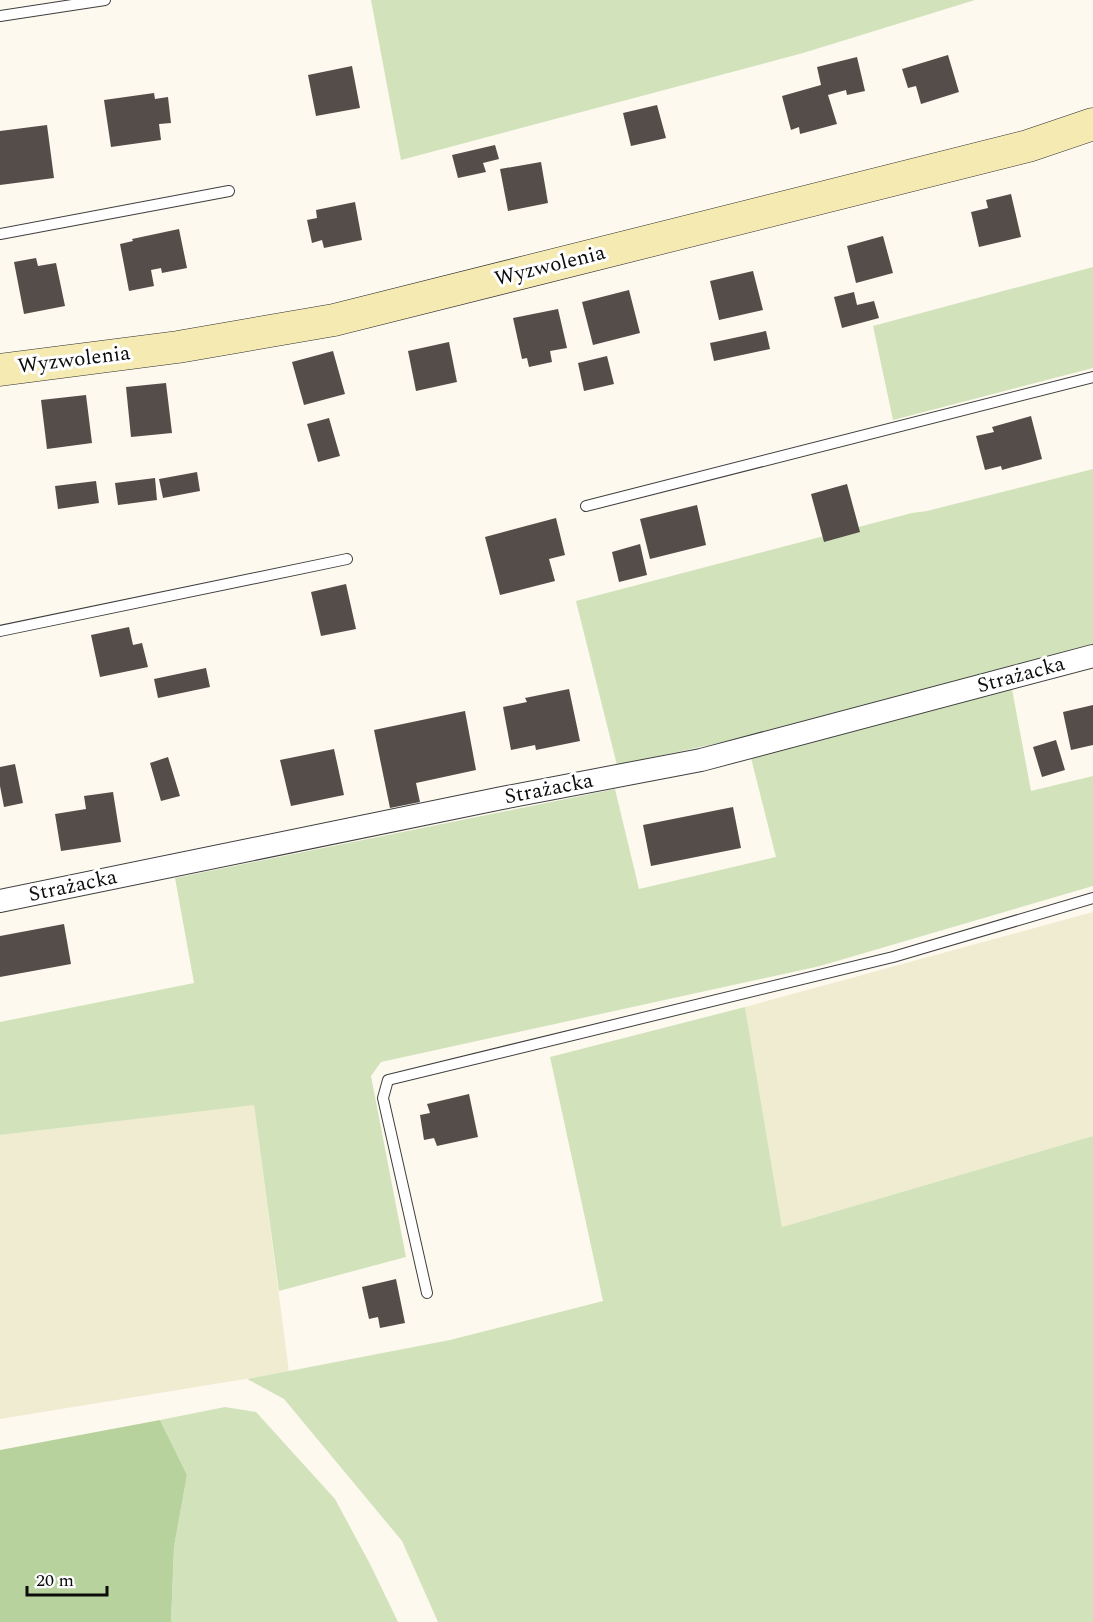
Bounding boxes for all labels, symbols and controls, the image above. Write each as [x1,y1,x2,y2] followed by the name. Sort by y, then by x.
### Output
[491,237,610,295] street label: Wyzwolenia
[16,337,133,383] street label: Wyzwolenia
[974,648,1069,702] street label: Strażacka
[502,765,597,813] street label: Strażacka
[26,861,121,911] street label: Strażacka
[27,1559,106,1597] scale bar
[36,1567,74,1594] text: 20 m

